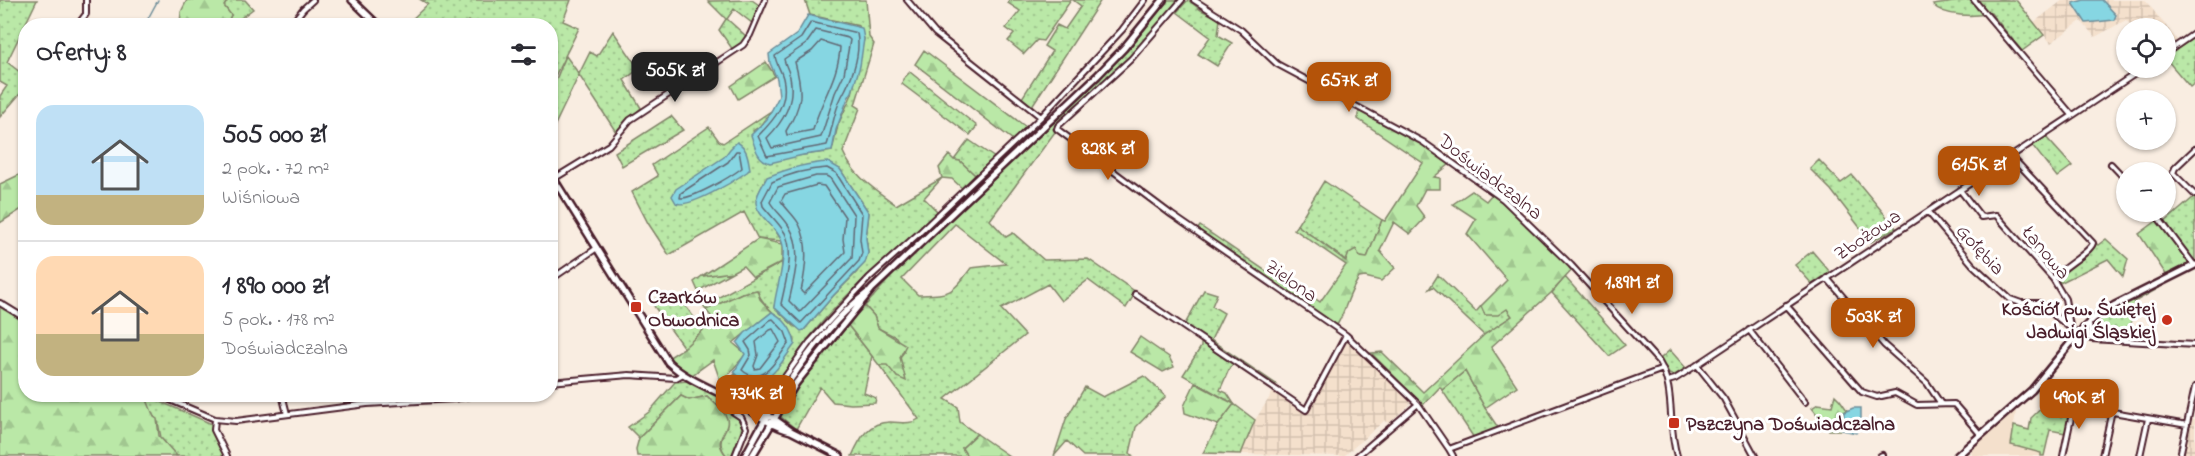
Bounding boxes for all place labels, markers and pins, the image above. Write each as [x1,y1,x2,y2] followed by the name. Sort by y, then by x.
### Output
[620,52,730,103] pin: 505K zł
[1294,62,1404,113] pin: 657K zł
[1053,130,1163,181] pin: 828K zł
[1924,146,2034,197] pin: 615K zł
[1570,264,1694,315] pin: 1.89M zł
[648,284,740,336] place label: Czarków Obwodnica
[2002,296,2156,349] place label: Kościół pw. Świętej Jadwigi Śląskiej
[1818,298,1928,349] pin: 503K zł
[629,300,643,314] marker: Czarków Obwodnica
[2160,313,2174,327] marker: Kościół pw. Świętej Jadwigi Śląskiej
[701,375,811,426] pin: 734K zł
[2024,379,2134,430] pin: 490K zł
[1686,411,1895,441] place label: Pszczyna Doświadczalna
[1667,416,1681,430] marker: Pszczyna Doświadczalna

